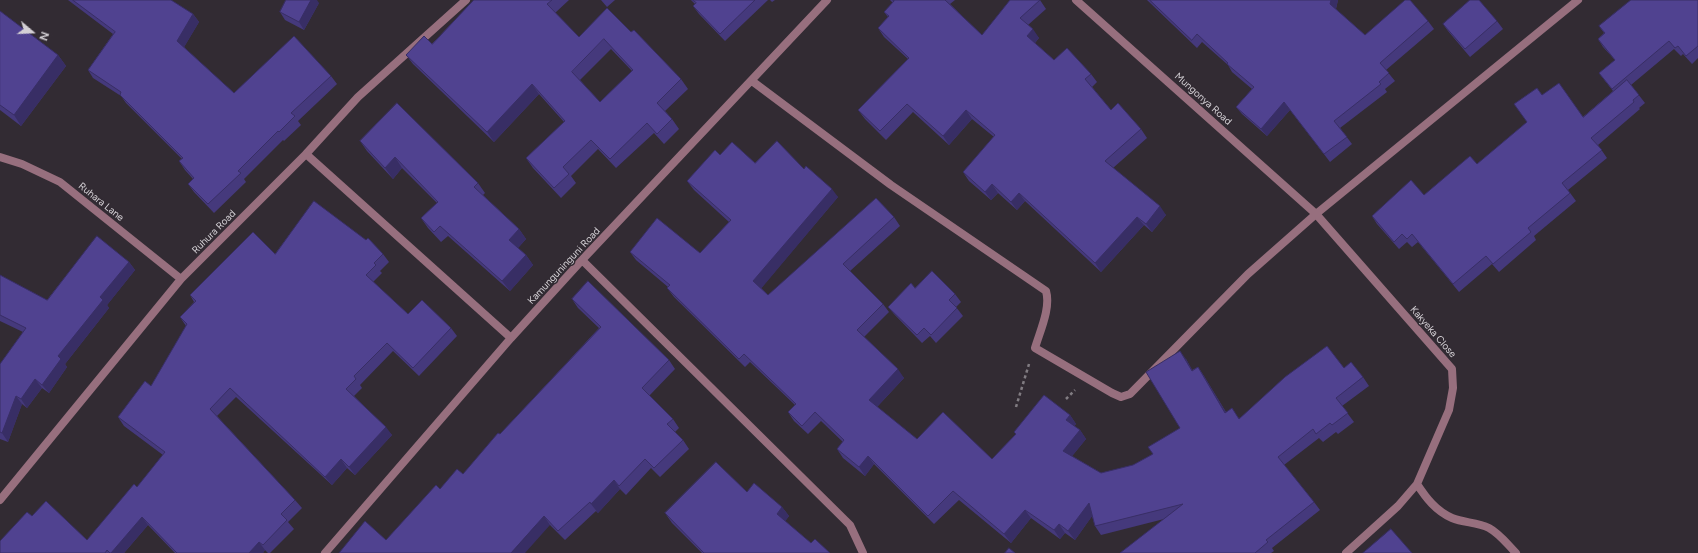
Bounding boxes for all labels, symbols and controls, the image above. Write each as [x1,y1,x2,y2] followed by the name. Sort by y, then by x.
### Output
[12,12,52,52] north arrow
[36,30,51,42] text: N
[1172,70,1234,128] street label: Mungonya Road
[76,180,126,224] street label: Ruhara Lane
[190,208,238,256] street label: Ruhura Road
[525,225,603,307] street label: Kamunguninguni Road
[1407,304,1459,360] street label: Kakyeka Close

